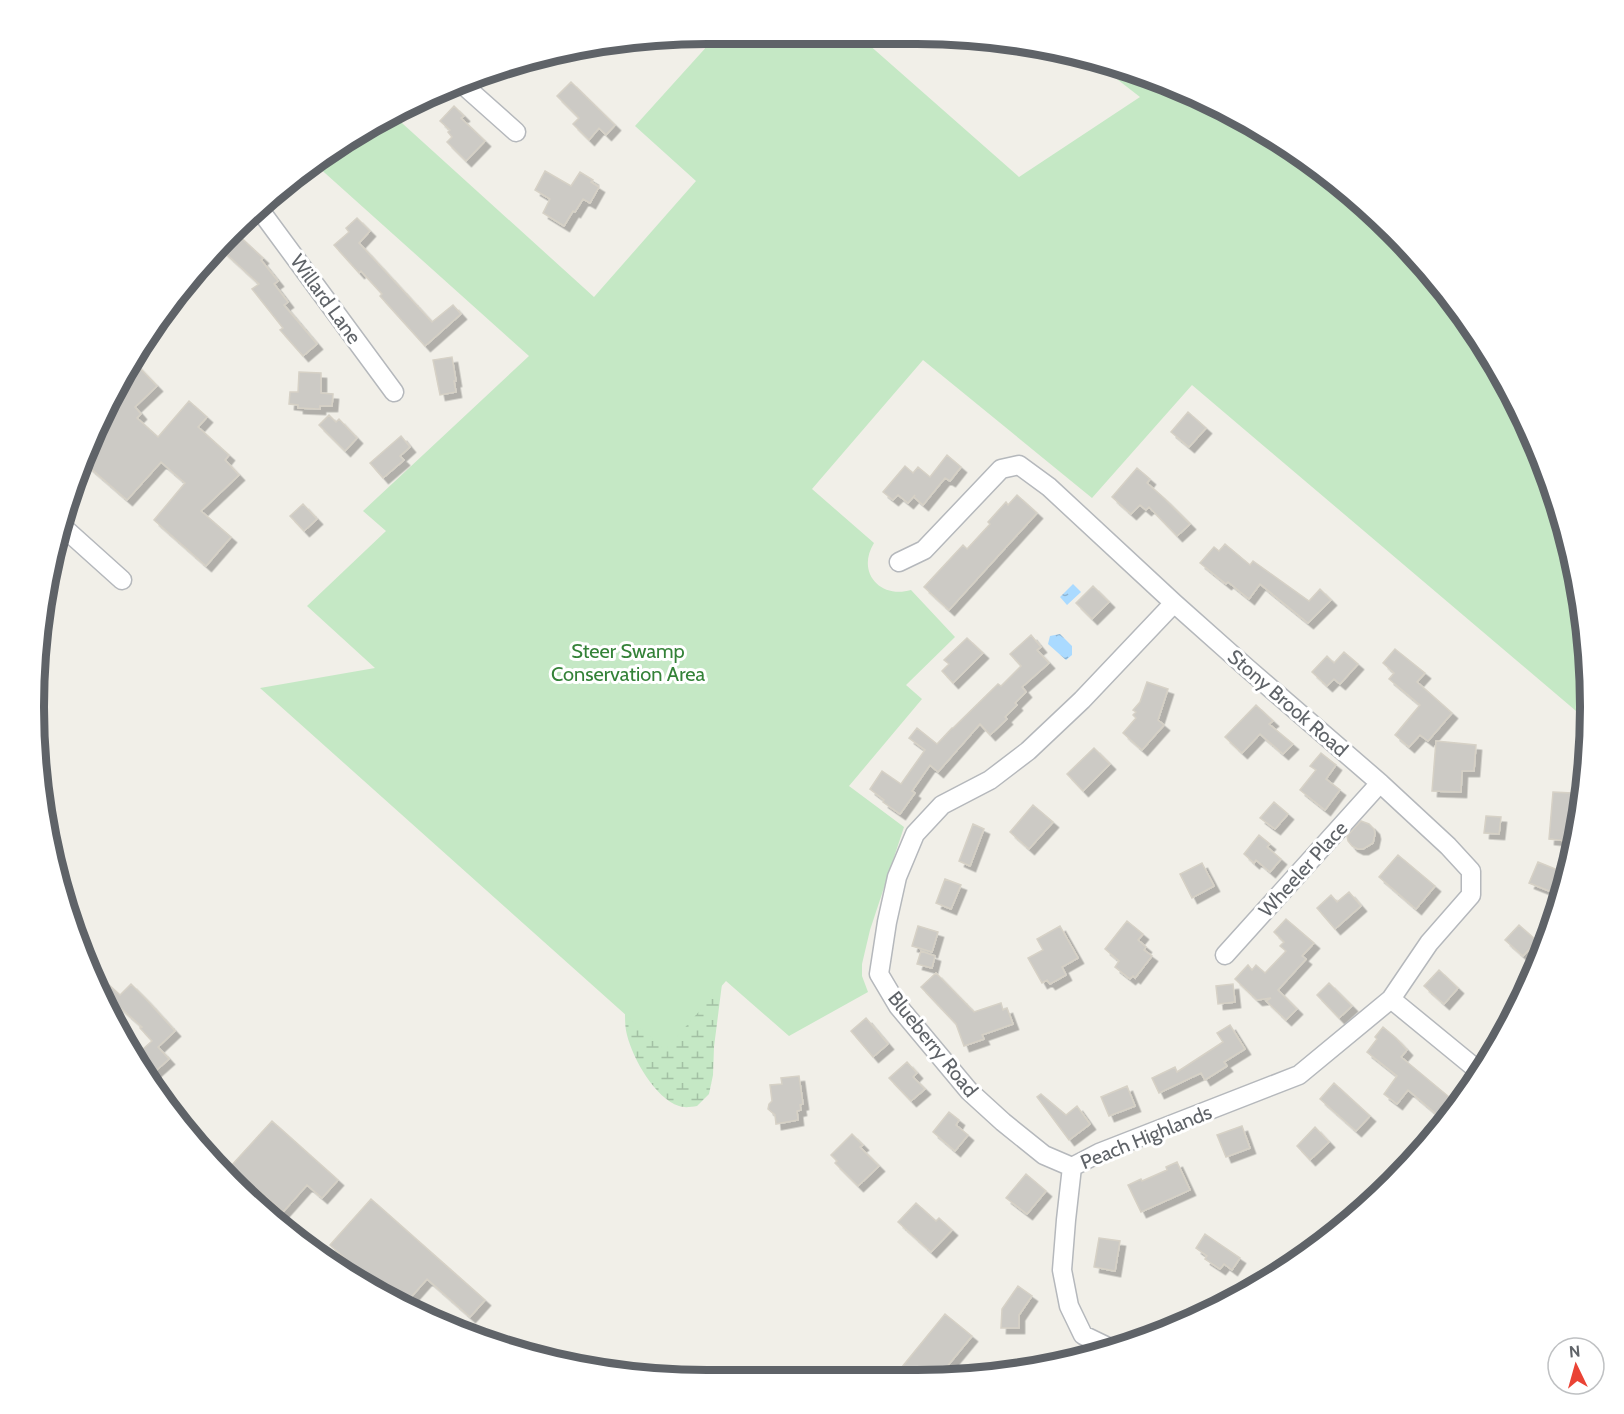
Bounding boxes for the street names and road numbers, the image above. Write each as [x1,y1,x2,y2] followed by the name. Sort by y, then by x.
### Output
[285,250,367,348] street label: Willard Lane
[1223,644,1353,762] street label: Stony Brook Road
[1254,816,1352,922] street label: Wheeler Place
[883,986,983,1102] street label: Blueberry Road
[1077,1100,1215,1174] street label: Peach Highlands

